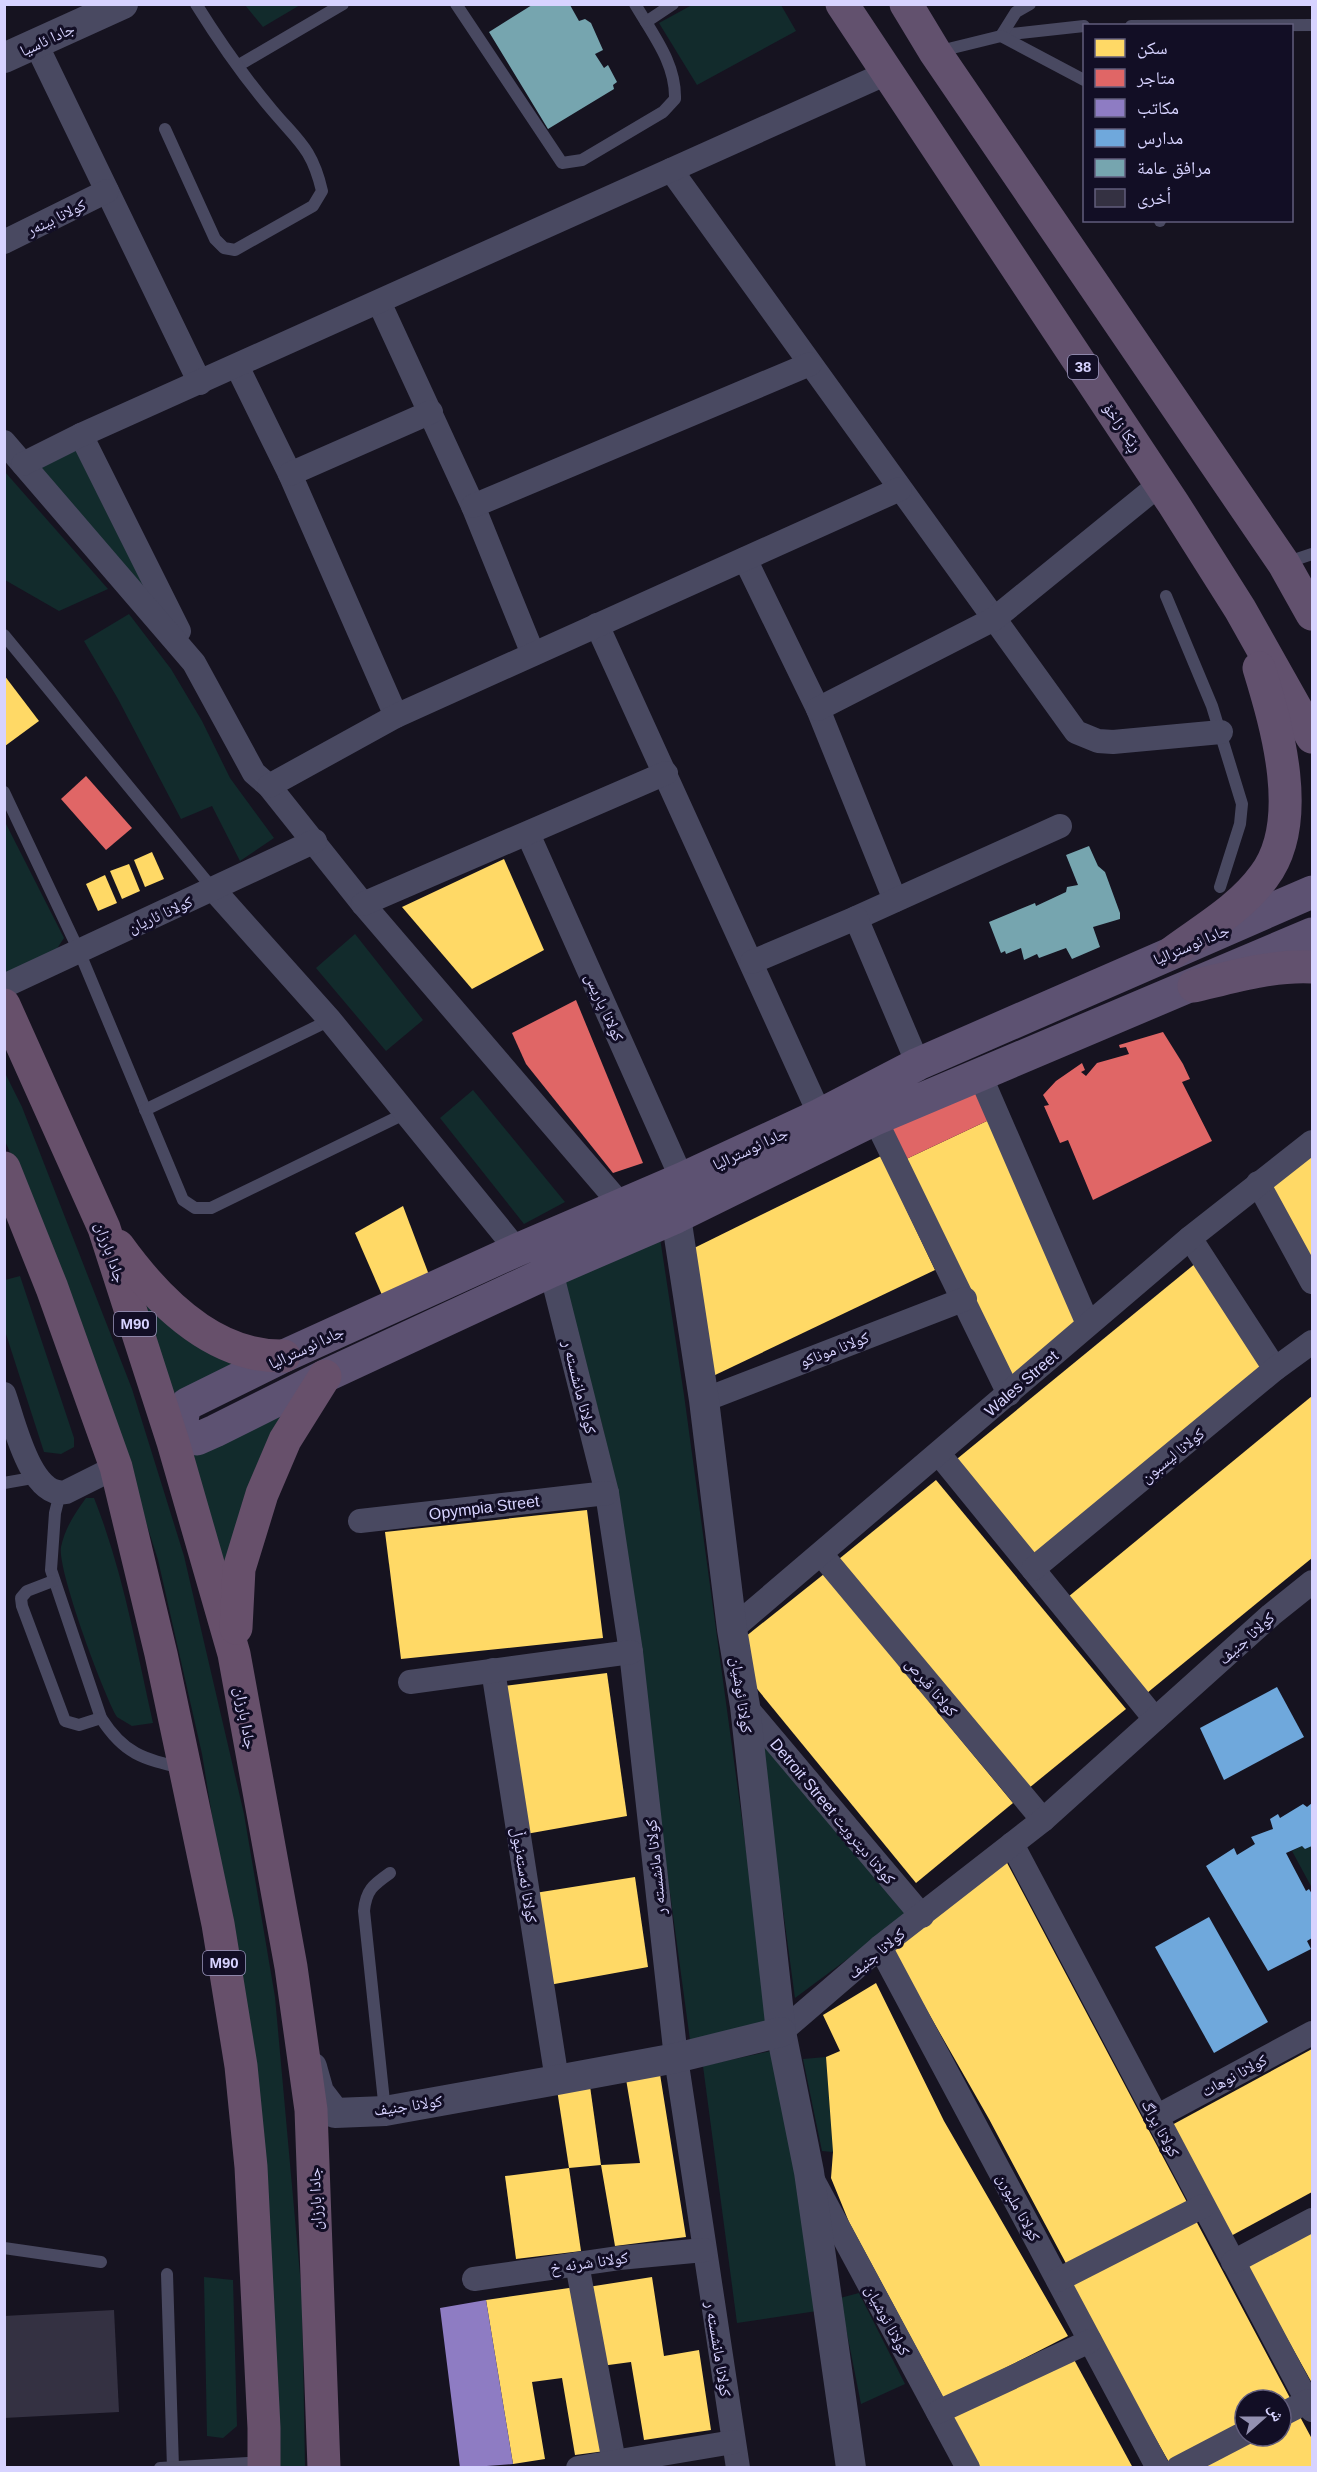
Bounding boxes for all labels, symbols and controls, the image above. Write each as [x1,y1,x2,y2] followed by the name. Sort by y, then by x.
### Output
[17,20,77,60] street label: جادا ئاسيا
[1083,24,1293,222] legend
[1137,38,1168,59] text: سكن
[1136,68,1175,88] text: متاجر
[1137,98,1179,119] text: مكاتب
[1137,128,1183,149] text: مدارس
[1137,158,1211,179] text: مرافق عامة
[1137,187,1171,209] text: أخرى
[23,196,89,240] street label: كولانا بینه‌ر
[1068,355,1098,379] road number: 38
[1096,400,1145,457] street label: ڕێکا زاخۆ
[125,893,196,938] street label: كولانا ئاريان
[1151,921,1232,969] street label: جادا ئوسترالیا
[580,970,627,1045] street label: كولانا پاریس
[710,1124,791,1174] street label: جادا ئوسترالیا
[90,1220,129,1285] street label: جادا بارزان
[114,1312,156,1336] road number: M90
[266,1323,347,1373] street label: جادا ئوسترالیا
[797,1328,872,1371] street label: كولانا موناكو
[558,1338,599,1436] street label: كولانا مانشسته ر
[981,1347,1062,1420] street label: Wales Street
[1137,1424,1209,1488] street label: كولانا ليسبون
[428,1492,541,1523] street label: Opympia Street
[1215,1609,1279,1669] street label: كولانا جنيف
[901,1655,961,1721] street label: كولانا قبرص
[726,1656,755,1735] street label: كولانا ئوشيان
[230,1686,259,1751] street label: جادا بارزان
[766,1735,899,1888] street label: Detroit Street كولانا ديترويت
[642,1818,670,1917] street label: كولانا مانشسته ر
[507,1826,542,1925] street label: كولانا ئەستەنبوڵ
[844,1924,909,1983] street label: كولانا جنيف
[203,1951,245,1975] road number: M90
[1199,2051,1271,2101] street label: كولانا نوهات
[373,2092,444,2120] street label: كولانا جنيف
[1137,2097,1183,2161] street label: كولانا پراگ
[306,2167,327,2231] street label: جادا بارزان
[992,2170,1044,2245] street label: كولانا ملبورن
[549,2249,630,2278] street label: كولانا شرنه خ
[860,2282,913,2359] street label: كولانا ئوشيان
[701,2299,734,2398] street label: كولانا مانشسته ر
[1233,2388,1293,2448] north arrow
[1265,2402,1288,2424] text: ش

